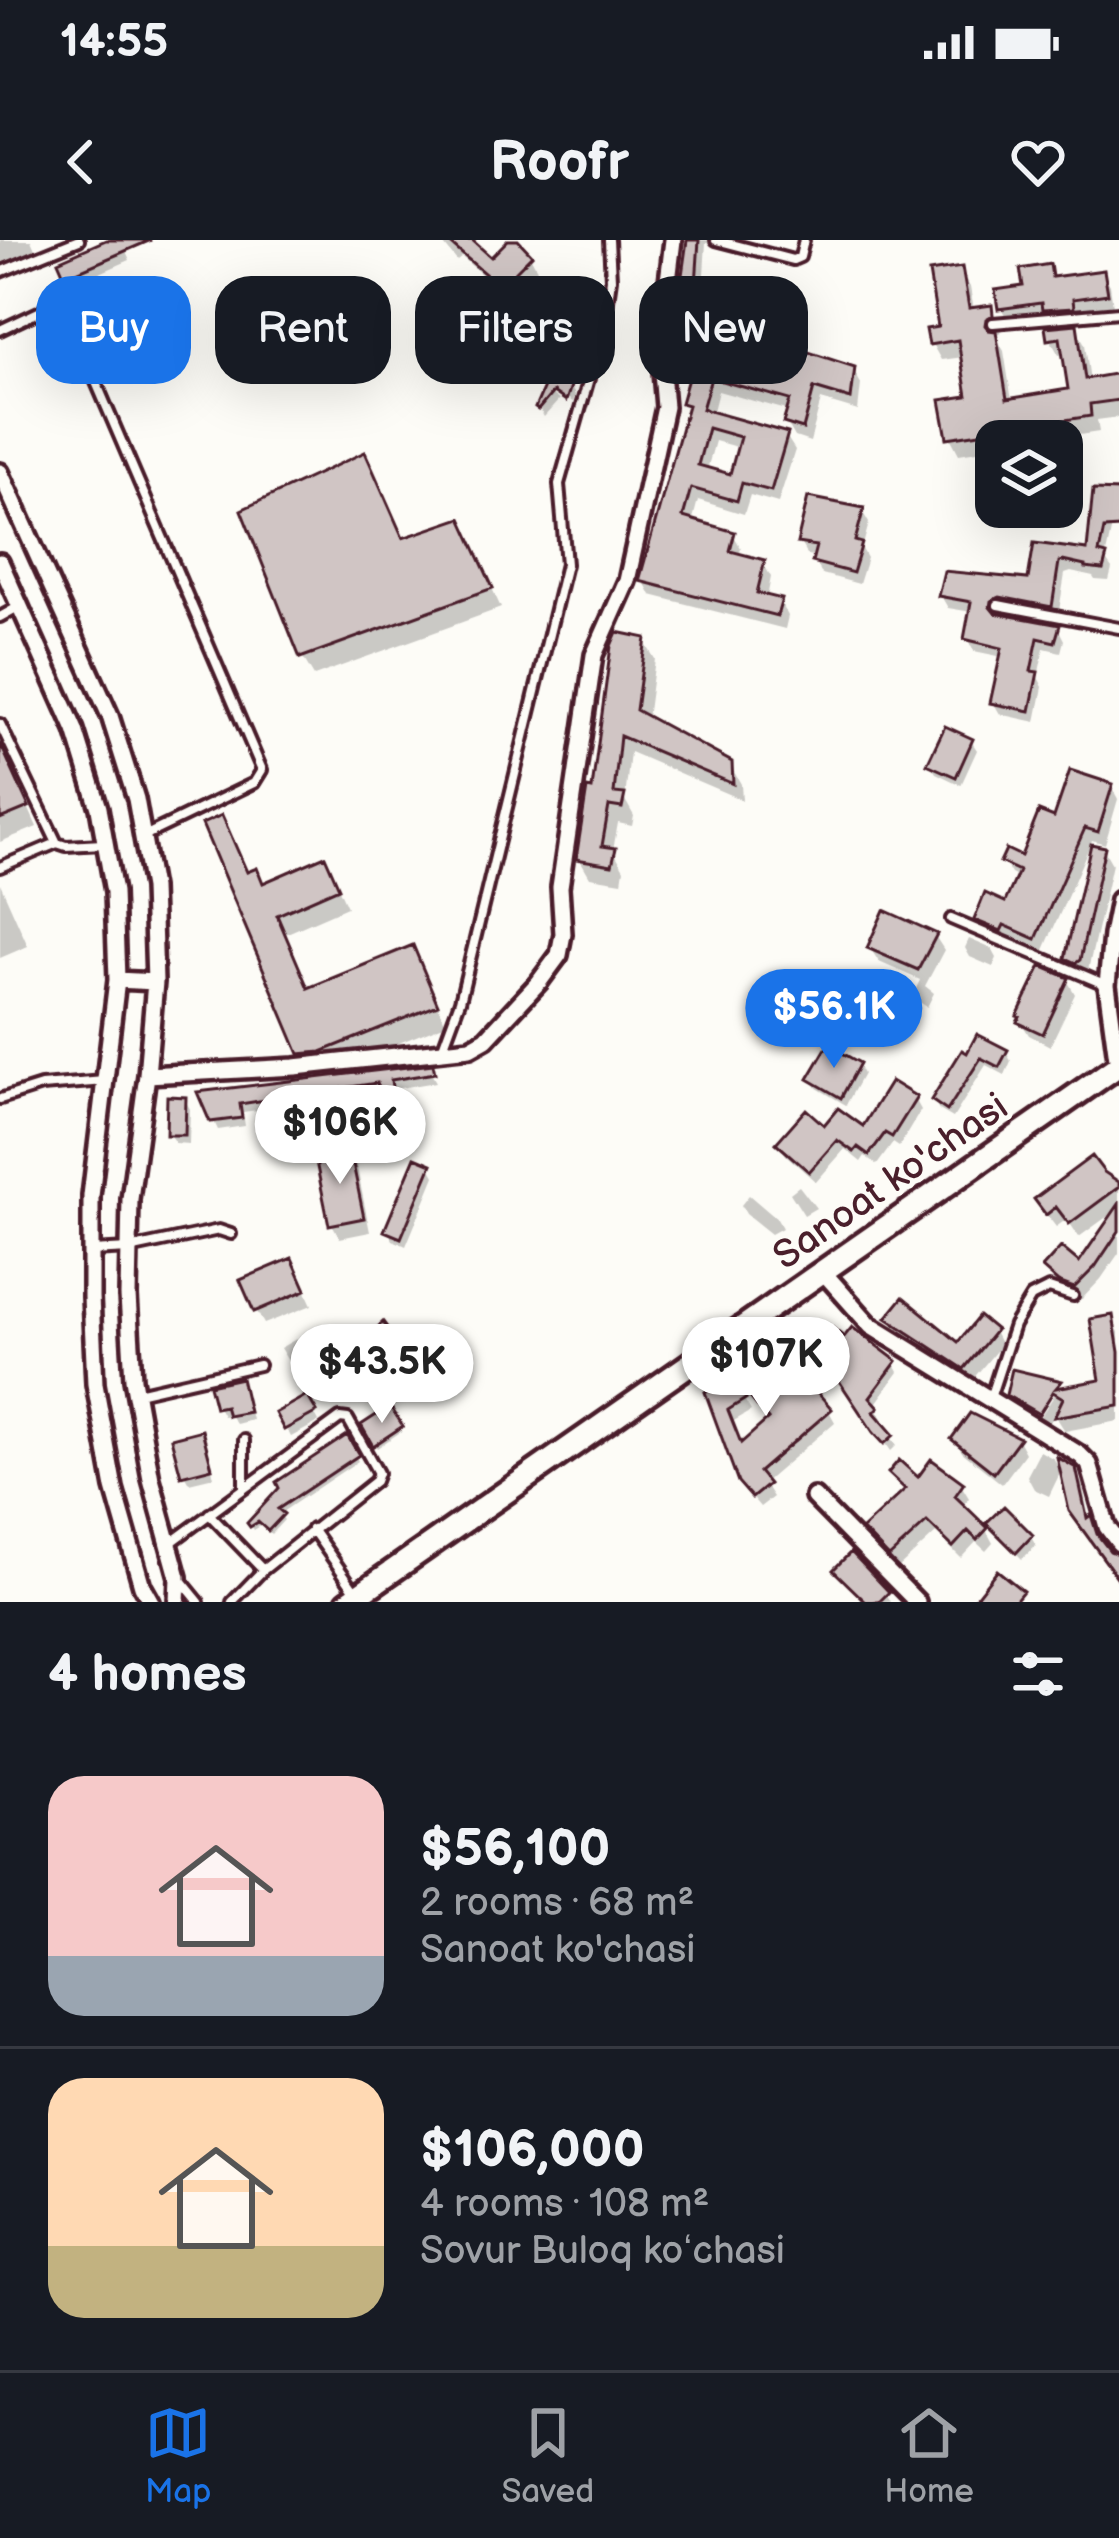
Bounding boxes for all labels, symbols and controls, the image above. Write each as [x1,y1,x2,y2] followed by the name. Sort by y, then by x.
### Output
[60,15,168,70] text: 14:55
[48,129,114,195] icon: back
[1005,129,1071,195] icon: heart
[490,130,629,195] text: Roofr
[36,276,191,384] chip: Buy
[215,276,391,384] chip: Rent
[415,276,615,384] chip: Filters
[639,276,808,384] chip: New
[975,420,1083,528] map controls
[975,420,1083,528] button: layers
[736,969,932,1071] pin: $56.1K
[772,984,896,1031] text: $56.1K
[765,1084,1017,1280] street label: Sanoat ko'chasi
[256,1085,424,1187] pin: $106K
[282,1100,398,1147] text: $106K
[682,1317,850,1419] pin: $107K
[284,1324,480,1426] pin: $43.5K
[709,1332,823,1379] text: $107K
[317,1339,447,1386] text: $43.5K
[1005,1641,1071,1707] icon: filters
[48,1644,247,1705] text: 4 homes
[420,1819,610,1880] text: $56,100
[144,1824,288,1968] icon: home
[420,1880,694,1927] text: 2 rooms · 68 m²
[420,1927,695,1974] text: Sanoat ko'chasi
[420,2120,644,2181] text: $106,000
[144,2126,288,2270] icon: home
[420,2181,709,2228] text: 4 rooms · 108 m²
[420,2228,785,2275] text: Sovur Buloq koʻchasi
[145,2400,211,2512] tab: Map
[501,2400,594,2512] tab: Saved
[884,2400,974,2512] tab: Home

